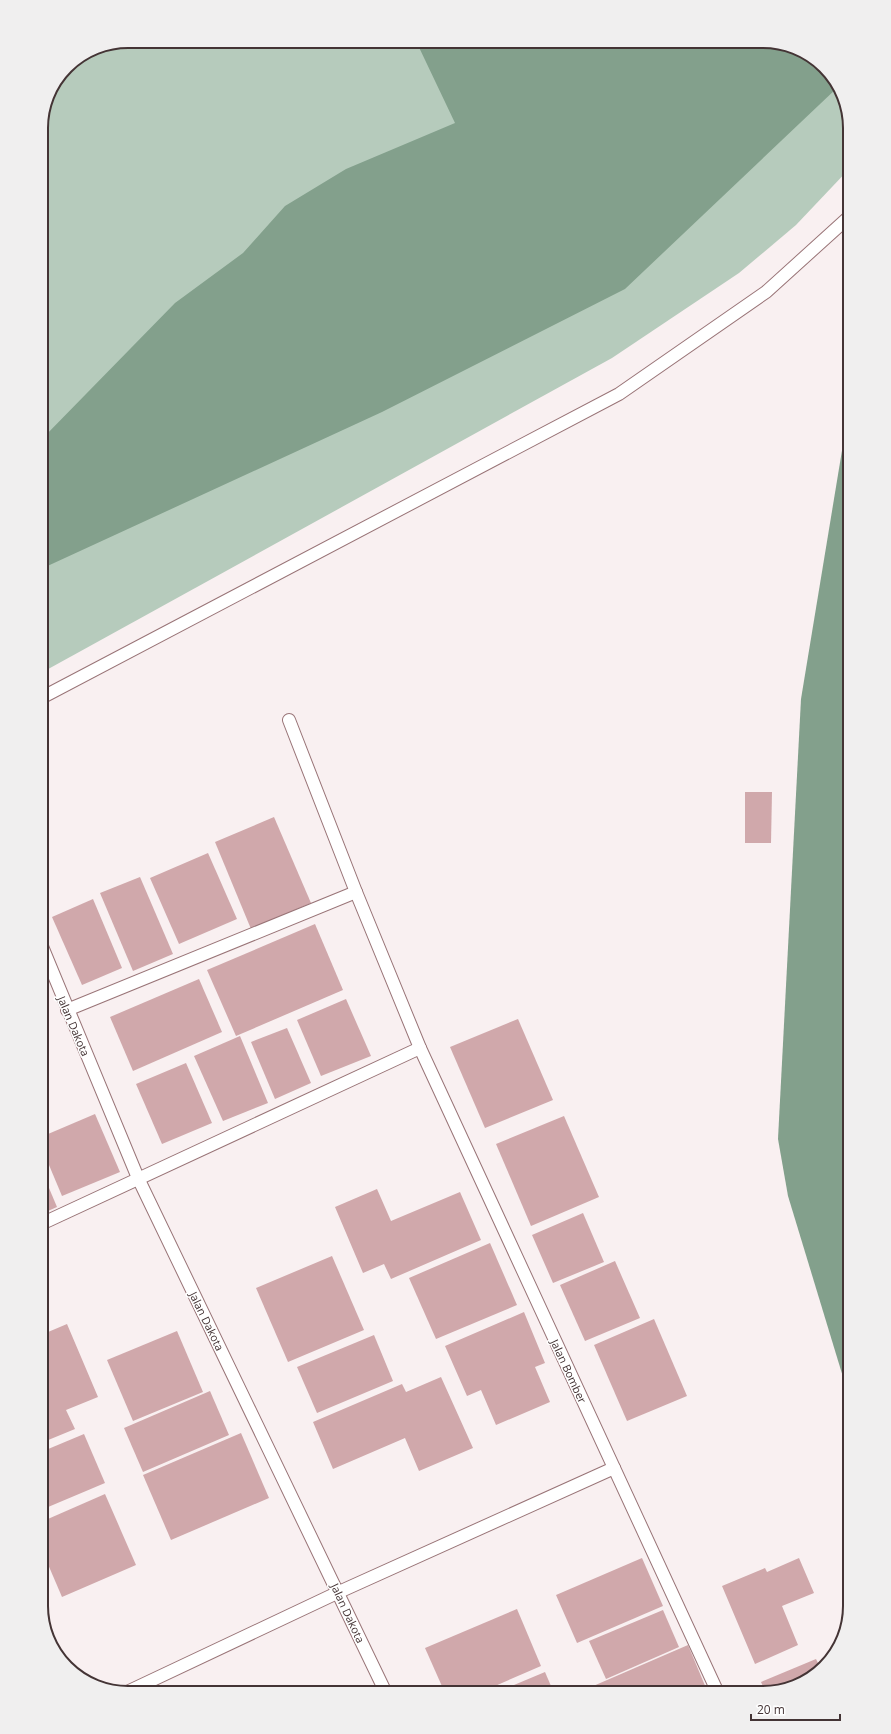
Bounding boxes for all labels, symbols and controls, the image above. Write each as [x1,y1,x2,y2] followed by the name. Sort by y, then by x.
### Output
[54,993,93,1058] street label: Jalan Dakota
[186,1288,228,1353] street label: Jalan Dakota
[547,1336,591,1406] street label: Jalan Bomber
[327,1580,368,1645] street label: Jalan Dakota
[751,1696,840,1722] scale bar
[757,1701,785,1718] text: 20 m

